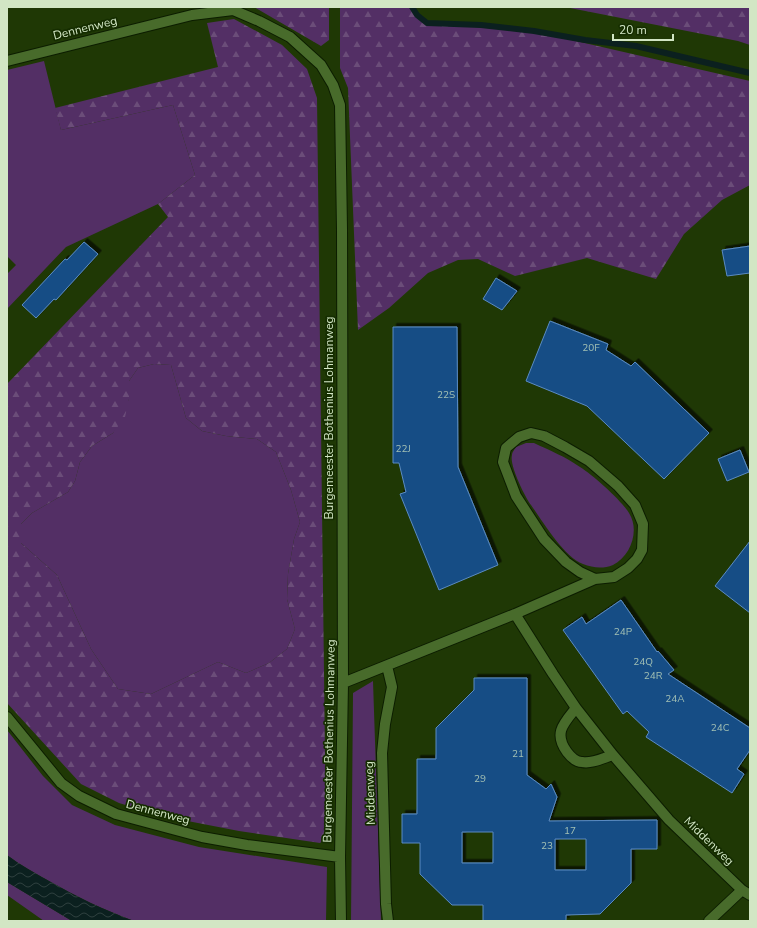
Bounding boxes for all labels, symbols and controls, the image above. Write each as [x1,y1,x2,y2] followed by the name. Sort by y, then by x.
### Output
[51,12,119,44] street label: Dennenweg
[613,16,673,42] scale bar
[619,22,647,38] text: 20 m
[321,316,337,520] street label: Burgemeester Bothenius Lohmanweg
[582,341,600,355] house number: 20F
[437,388,455,402] house number: 22S
[395,442,411,456] house number: 22J
[614,625,633,639] house number: 24P
[319,639,339,843] street label: Burgemeester Bothenius Lohmanweg
[633,655,653,669] house number: 24Q
[644,669,663,683] house number: 24R
[665,692,685,706] house number: 24A
[711,721,730,735] house number: 24C
[512,747,524,761] house number: 21
[361,761,379,825] street label: Middenweg
[474,772,486,786] house number: 29
[124,796,192,828] street label: Dennenweg
[681,813,737,869] street label: Middenweg
[564,824,576,838] house number: 17
[541,839,553,853] house number: 23

